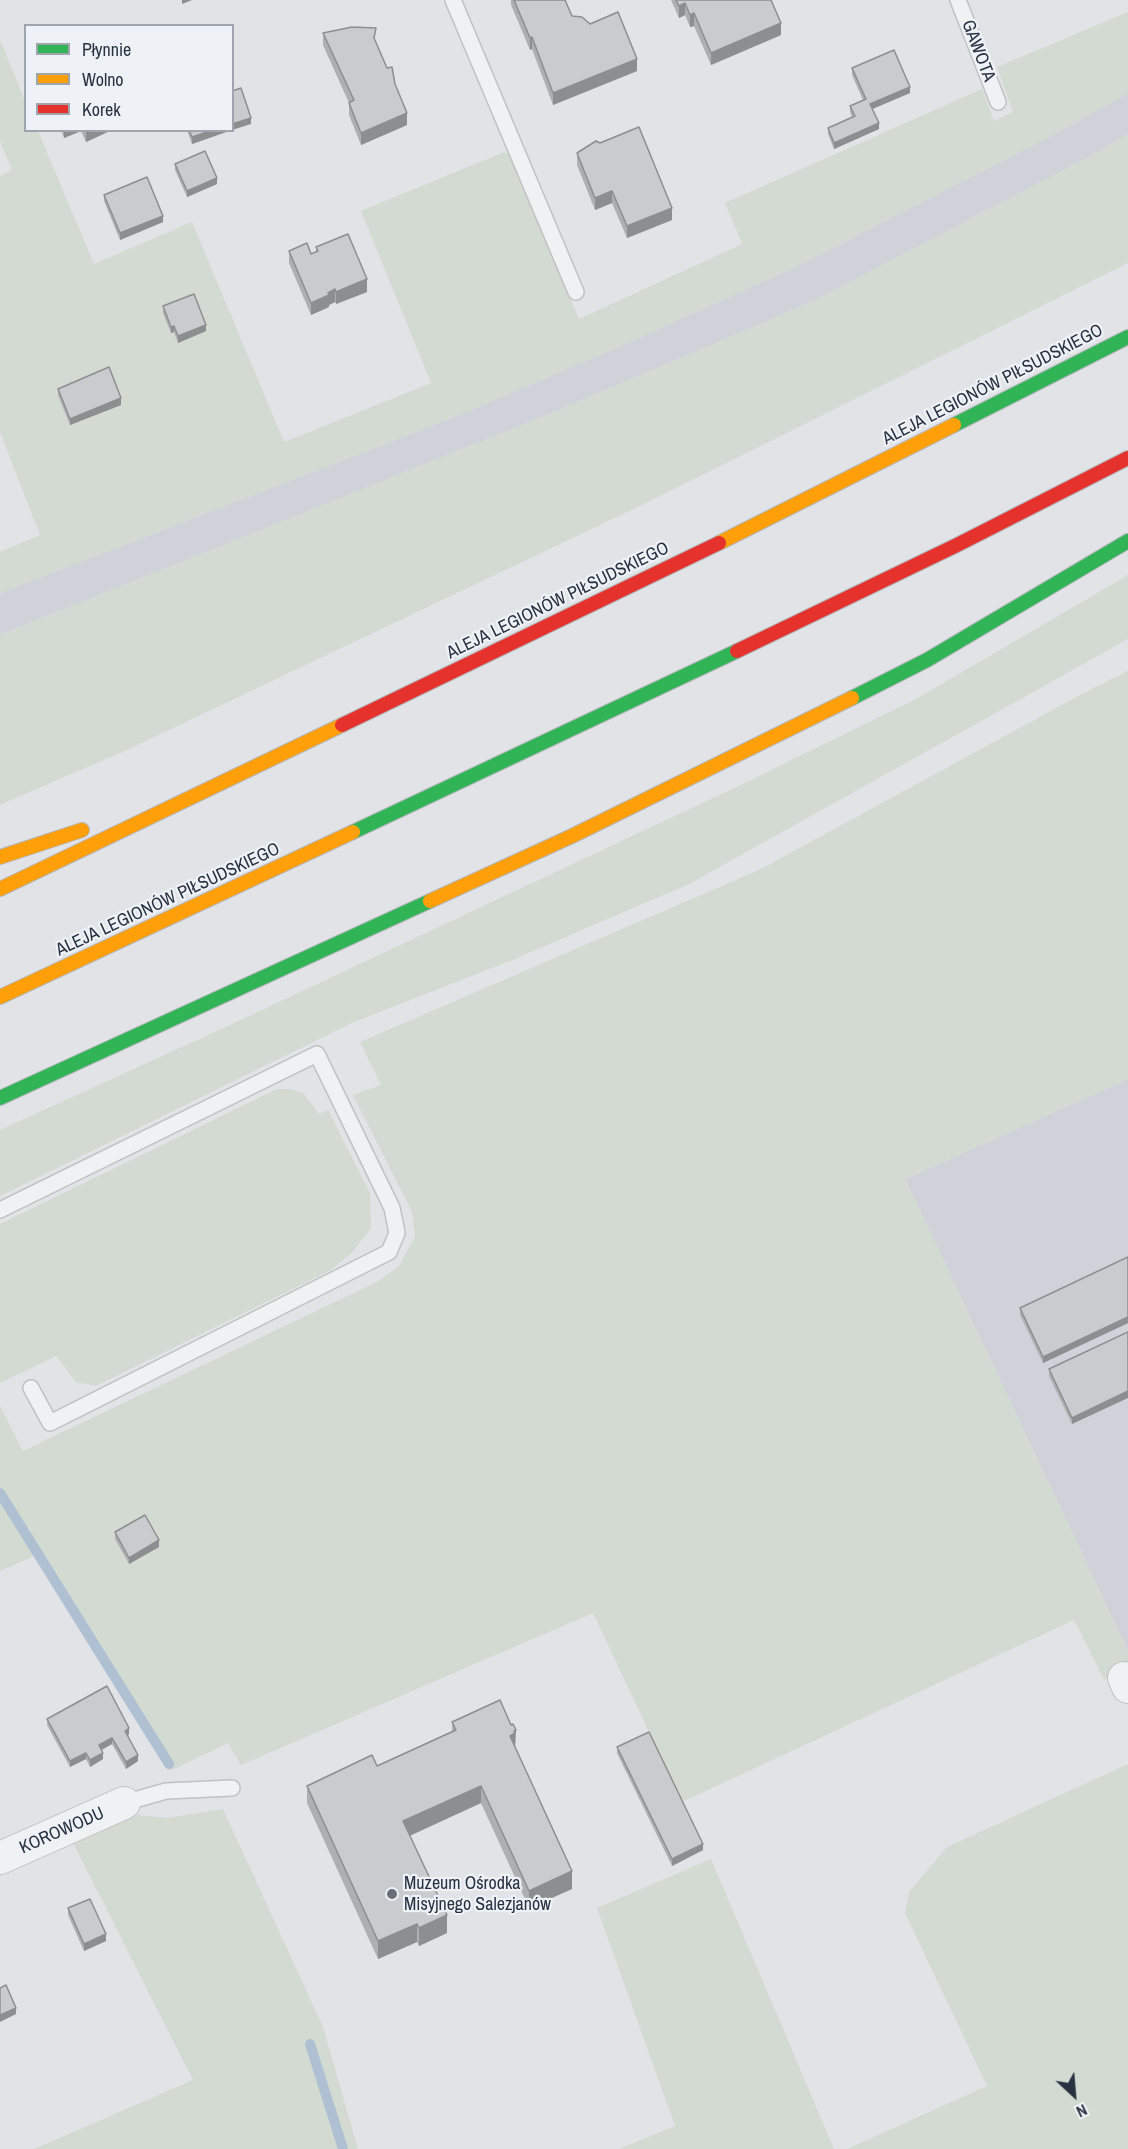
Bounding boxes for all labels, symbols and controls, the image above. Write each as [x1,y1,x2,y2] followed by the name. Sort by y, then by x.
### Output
[956,17,1000,85] street label: GAWOTA
[24,24,234,132] legend
[82,37,131,62] text: Płynnie
[82,67,124,92] text: Wolno
[82,97,121,122] text: Korek
[879,320,1107,450] street label: ALEJA LEGIONÓW PIŁSUDSKIEGO
[443,538,673,664] street label: ALEJA LEGIONÓW PIŁSUDSKIEGO
[53,839,283,961] street label: ALEJA LEGIONÓW PIŁSUDSKIEGO
[16,1803,108,1859] street label: KOROWODU
[404,1873,551,1916] place label: Muzeum Ośrodka Misyjnego Salezjanów
[385,1887,399,1901] marker: Muzeum Ośrodka Misyjnego Salezjanów
[1044,2065,1104,2125] north arrow
[1073,2099,1091,2123] text: N

